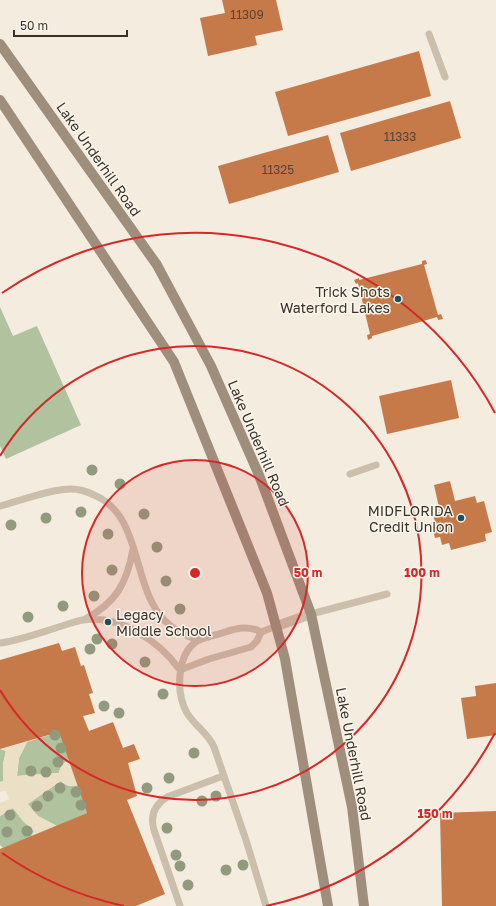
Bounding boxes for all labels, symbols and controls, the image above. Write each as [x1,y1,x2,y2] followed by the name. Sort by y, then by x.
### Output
[230,7,264,22] house number: 11309
[14,12,127,38] scale bar
[20,18,48,33] text: 50 m
[53,99,145,219] street label: Lake Underhill Road
[384,129,416,144] house number: 11333
[262,162,294,177] house number: 11325
[280,283,390,316] place label: Trick Shots Waterford Lakes
[393,294,403,304] marker: Trick Shots Waterford Lakes
[225,377,293,509] street label: Lake Underhill Road
[368,502,454,535] place label: MIDFLORIDA Credit Union
[456,513,466,523] marker: MIDFLORIDA Credit Union
[294,565,322,580] text: 50 m
[404,565,440,580] text: 100 m
[188,566,202,580] centre of rings
[116,606,211,639] place label: Legacy Middle School
[103,617,113,627] marker: Legacy Middle School
[333,686,375,822] street label: Lake Underhill Road
[418,806,452,821] text: 150 m

